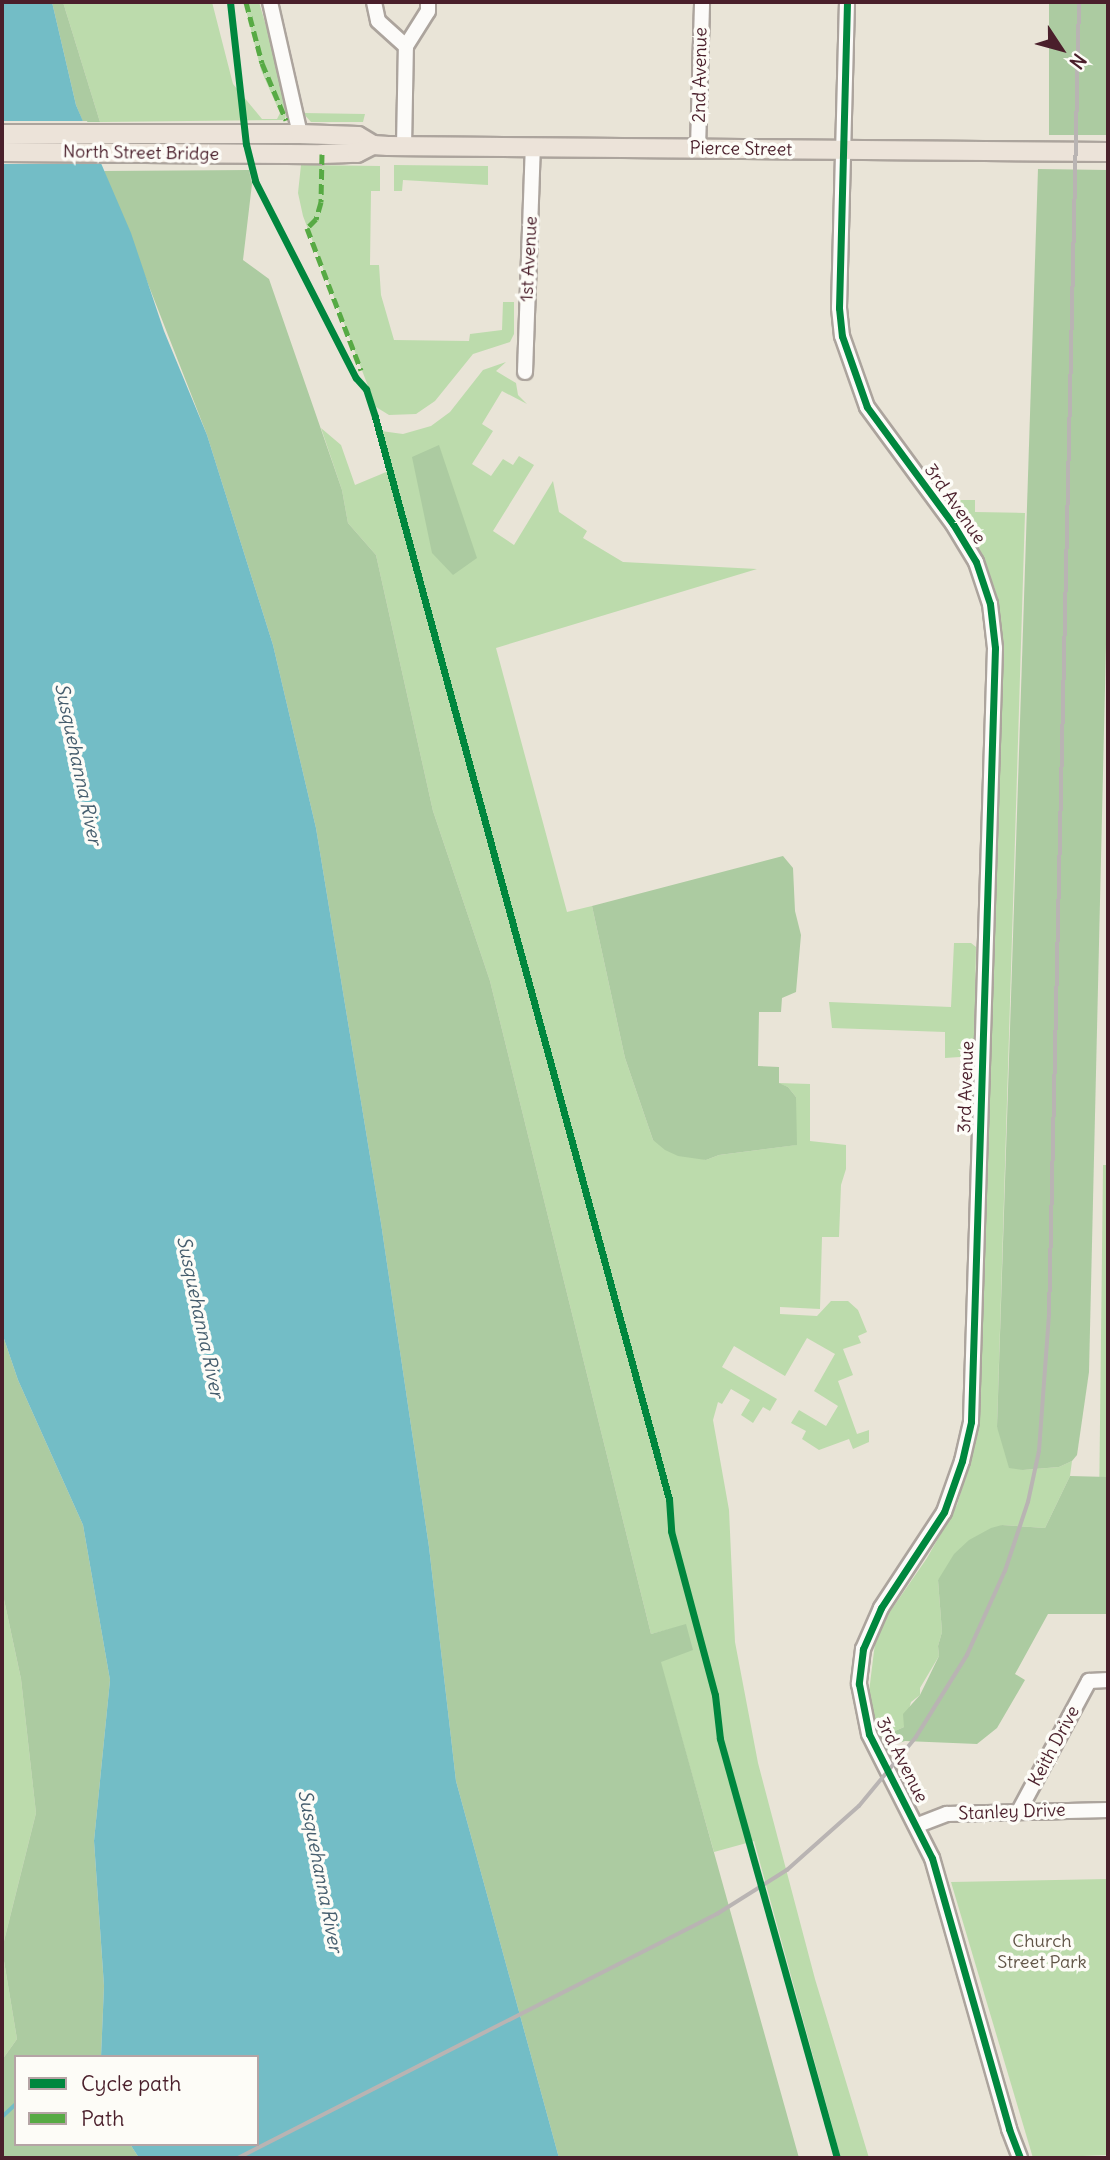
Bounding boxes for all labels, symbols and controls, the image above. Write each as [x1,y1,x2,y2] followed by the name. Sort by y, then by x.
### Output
[1026,14,1096,84] north arrow
[688,27,712,123] street label: 2nd Avenue
[1064,49,1092,74] text: N
[690,137,792,161] street label: Pierce Street
[63,141,219,165] street label: North Street Bridge
[516,215,542,303] street label: 1st Avenue
[920,460,990,548] street label: 3rd Avenue
[50,681,106,847] water label: Susquehanna River
[954,1040,978,1134] street label: 3rd Avenue
[172,1234,228,1400] water label: Susquehanna River
[1024,1702,1084,1790] street label: Keith Drive
[871,1714,933,1806] street label: 3rd Avenue
[293,1788,347,1954] water label: Susquehanna River
[958,1799,1066,1825] street label: Stanley Drive
[997,1931,1087,1974] park label: Church Street Park
[14,2055,259,2146] legend
[81,2070,181,2097] text: Cycle path
[81,2105,124,2132] text: Path

